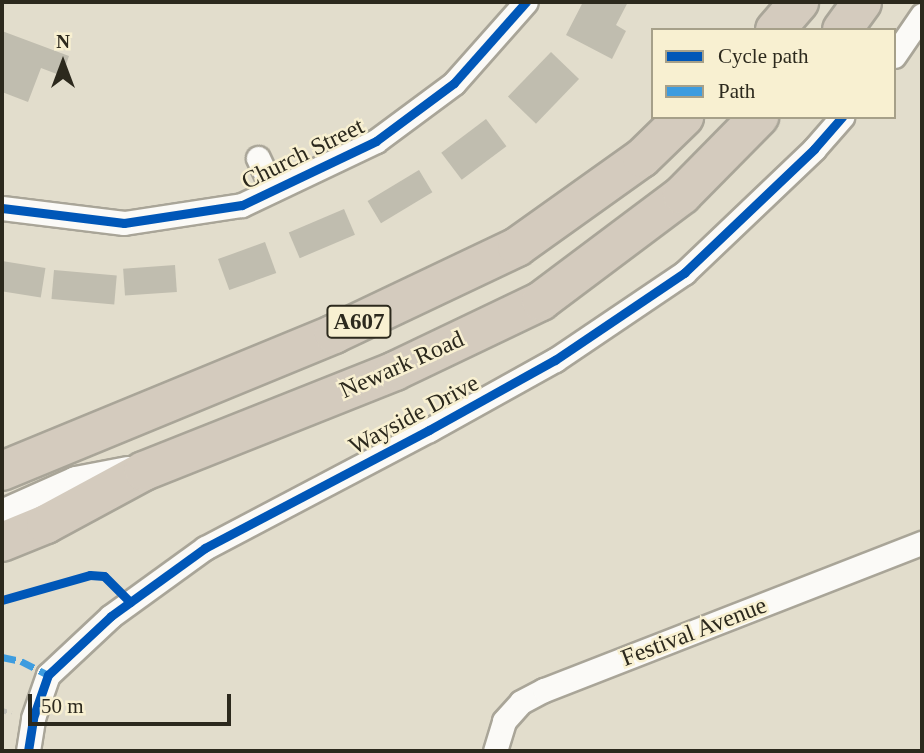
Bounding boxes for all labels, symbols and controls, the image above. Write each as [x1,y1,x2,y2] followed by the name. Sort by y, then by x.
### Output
[28,28,98,98] north arrow
[651,28,896,119] legend
[56,31,70,52] text: N
[718,44,808,68] text: Cycle path
[718,79,755,103] text: Path
[237,112,369,196] street label: Church Street
[326,302,392,342] road number: A607
[336,325,468,405] street label: Newark Road
[344,369,484,461] street label: Wayside Drive
[617,591,771,673] street label: Festival Avenue
[32,680,234,724] scale bar
[41,694,84,718] text: 50 m

